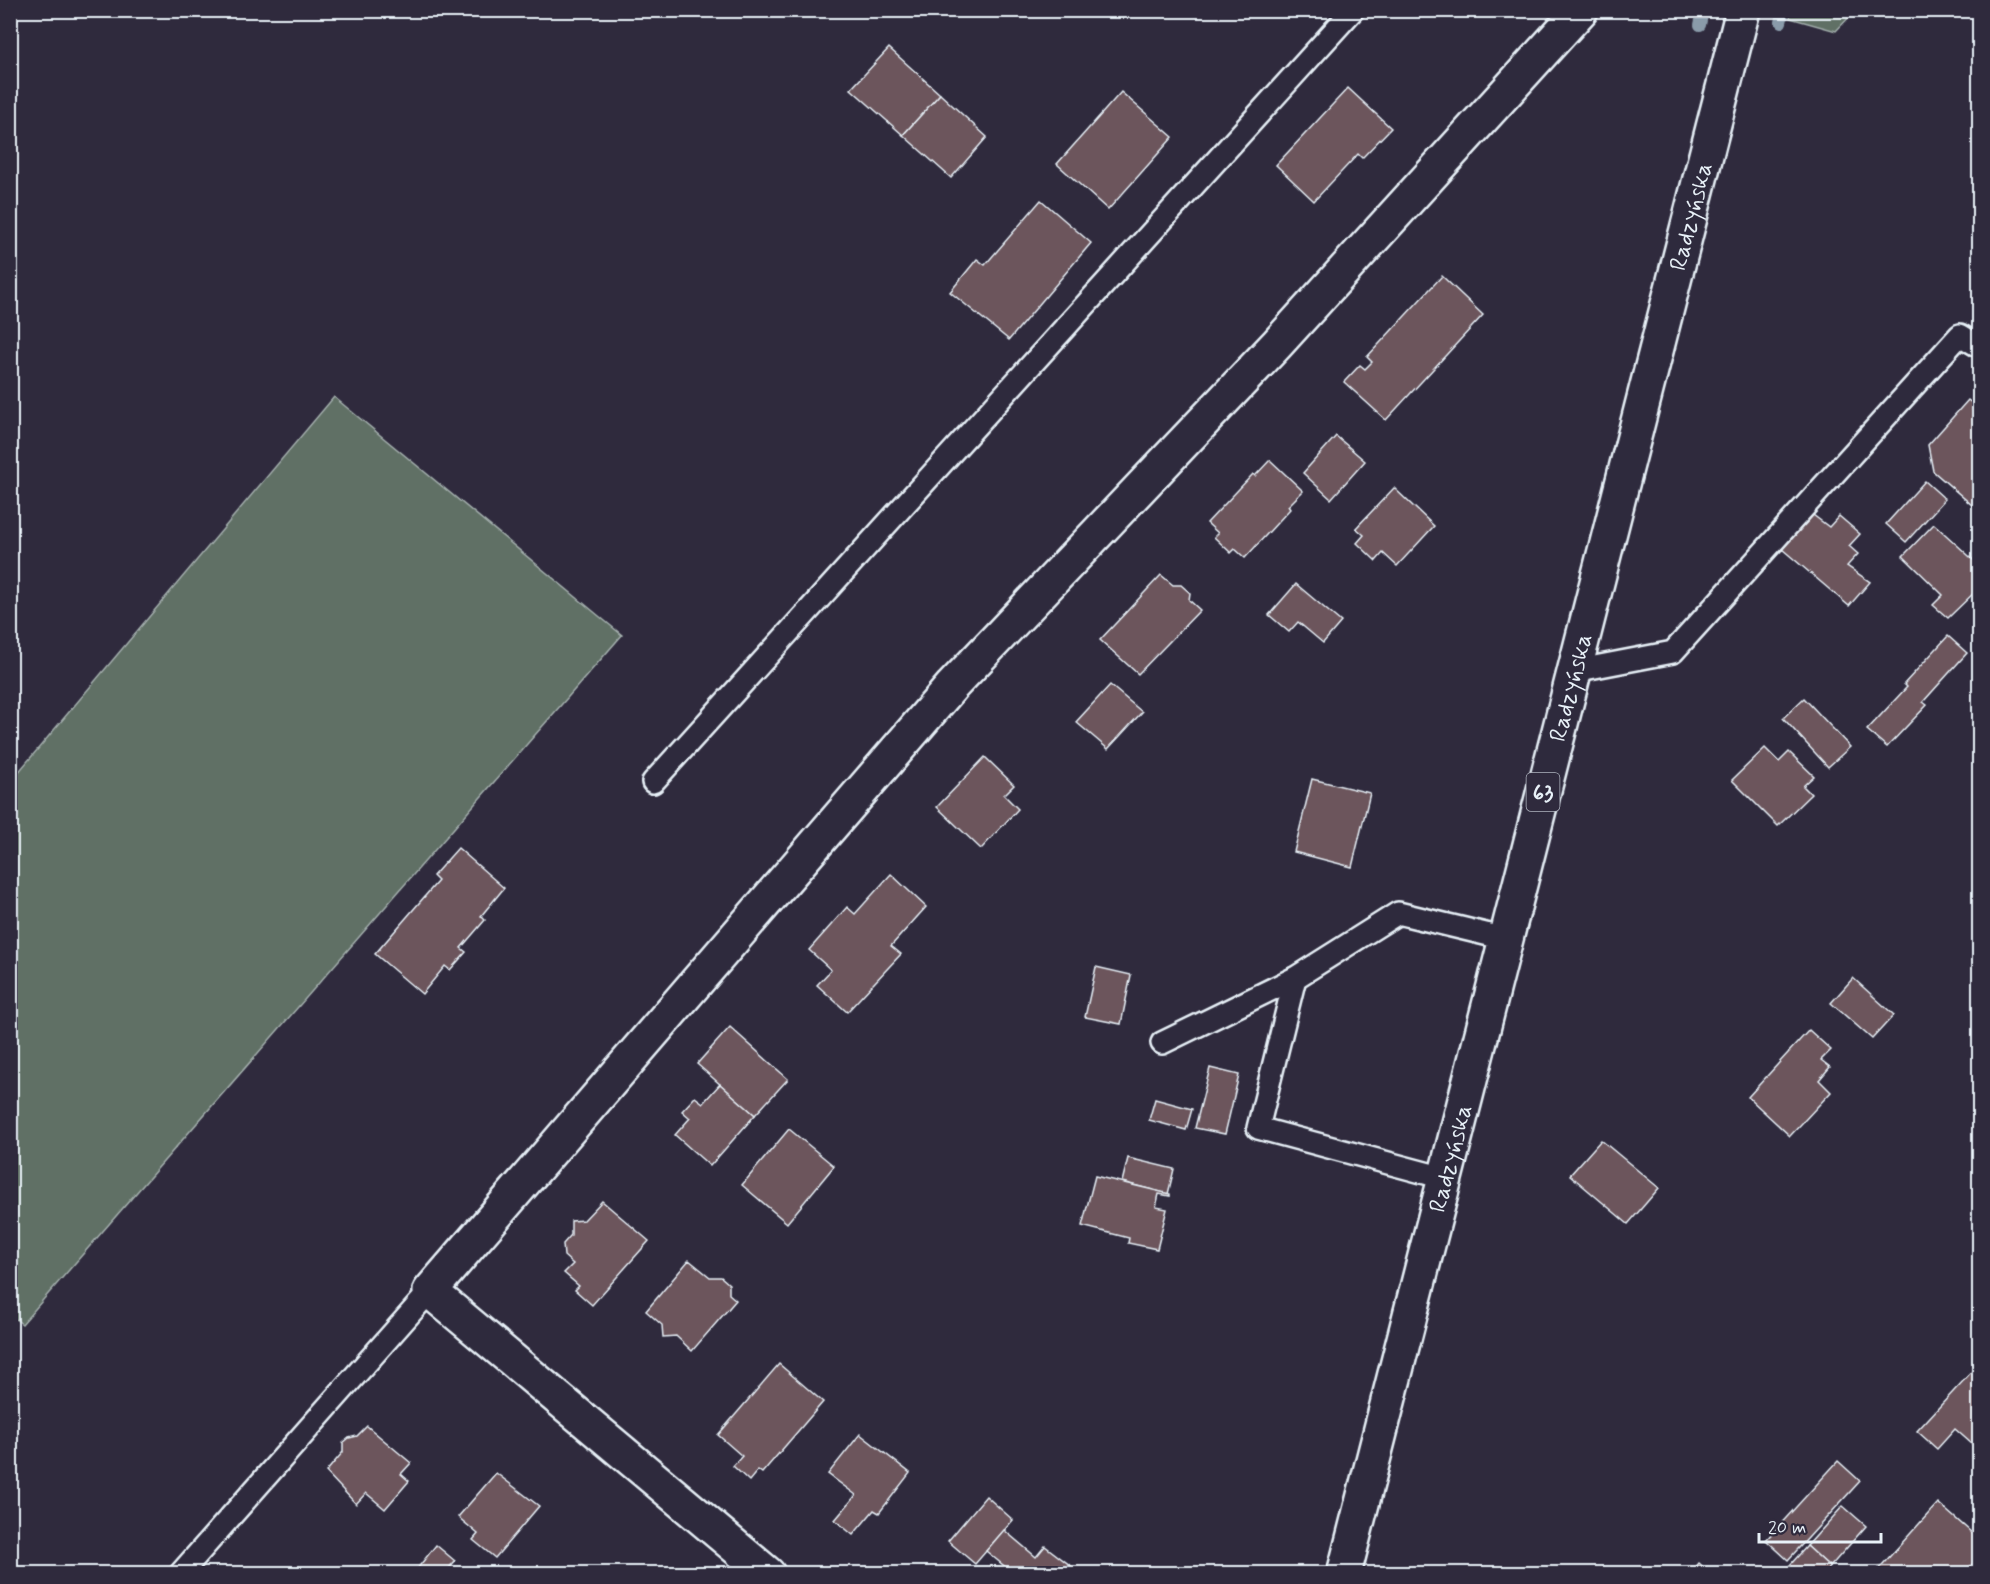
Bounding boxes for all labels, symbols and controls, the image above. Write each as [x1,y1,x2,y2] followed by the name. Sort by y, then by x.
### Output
[1663,159,1720,274] street label: Radzyńska
[1543,630,1600,745] street label: Radzyńska
[1526,773,1560,811] road number: 63
[1423,1101,1480,1216] street label: Radzyńska
[1759,1506,1880,1544] scale bar
[1768,1516,1806,1540] text: 20 m

